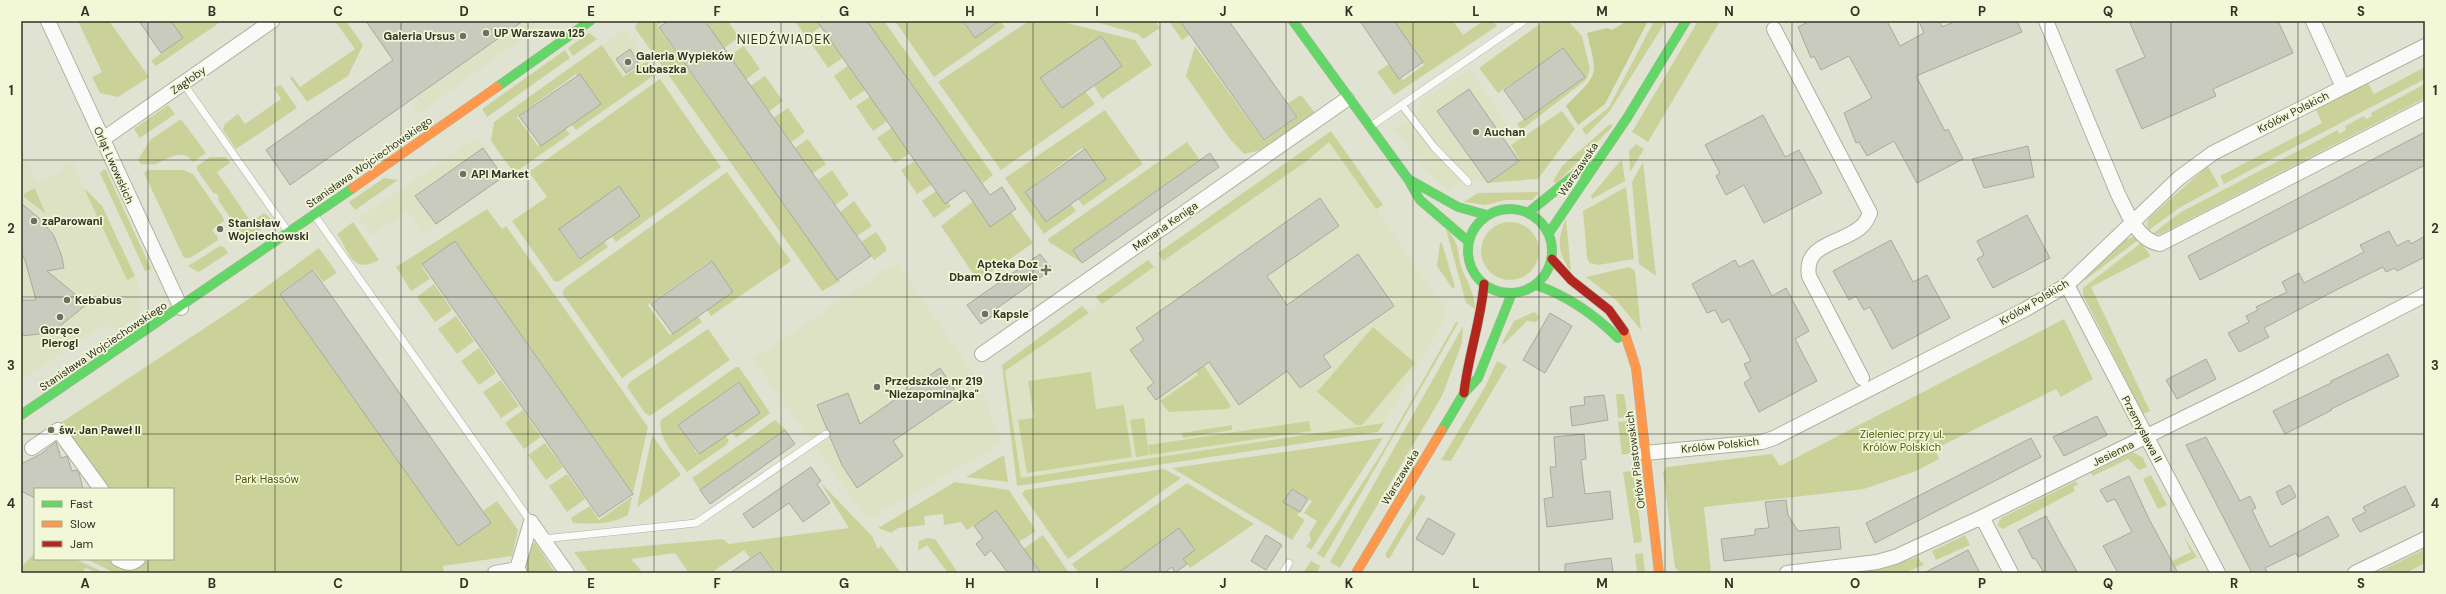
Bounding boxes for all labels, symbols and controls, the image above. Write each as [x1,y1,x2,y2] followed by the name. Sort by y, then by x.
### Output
[80,3,90,20] text: A
[208,3,216,20] text: B
[333,3,343,20] text: C
[459,3,469,20] text: D
[587,3,595,20] text: E
[713,3,721,20] text: F
[839,3,849,20] text: G
[965,3,975,20] text: H
[1095,3,1099,20] text: I
[1219,3,1227,20] text: J
[1345,3,1354,20] text: K
[1472,3,1480,20] text: L
[1596,3,1608,20] text: M
[1724,3,1734,20] text: N
[1850,3,1860,20] text: O
[1978,3,1986,20] text: P
[2103,3,2113,20] text: Q
[2230,3,2238,20] text: R
[2357,3,2365,20] text: S
[494,26,585,40] place label: UP Warszawa 125
[481,28,491,38] marker: UP Warszawa 125
[383,29,455,43] place label: Galeria Ursus
[737,30,831,48] district label: NIEDŹWIADEK
[458,31,468,41] marker: Galeria Ursus
[636,49,733,76] place label: Galeria Wypieków Lubaszka
[623,57,633,67] marker: Galeria Wypieków Lubaszka
[168,63,208,97] street label: Zagłoby
[9,82,13,99] text: 1
[2433,82,2437,99] text: 1
[2255,88,2331,136] street label: Królów Polskich
[303,113,435,211] street label: Stanisława Wojciechowskiego
[91,124,137,206] street label: Orląt Lwowskich
[1484,125,1525,139] place label: Auchan
[1471,127,1481,137] marker: Auchan
[1555,139,1601,199] street label: Warszawska
[471,167,529,181] place label: API Market
[458,169,468,179] marker: API Market
[1130,198,1200,254] street label: Mariana Keniga
[42,214,103,228] place label: zaParowani
[29,216,39,226] marker: zaParowani
[228,216,309,243] place label: Stanisław Wojciechowski
[7,220,15,237] text: 2
[2431,220,2439,237] text: 2
[215,224,225,234] marker: Stanisław Wojciechowski
[949,257,1038,284] place label: Apteka Doz Dbam O Zdrowie
[1041,265,1051,275] marker: Apteka Doz Dbam O Zdrowie
[1997,276,2071,328] street label: Królów Polskich
[75,293,122,307] place label: Kebabus
[62,295,72,305] marker: Kebabus
[36,298,170,394] street label: Stanisława Wojciechowskiego
[993,307,1029,321] place label: Kapsle
[980,309,990,319] marker: Kapsle
[55,312,65,322] marker: Gorące Pierogi
[40,323,80,350] place label: Gorące Pierogi
[7,357,15,374] text: 3
[2431,357,2439,374] text: 3
[885,374,983,401] place label: Przedszkole nr 219 "Niezapominajka"
[872,382,882,392] marker: Przedszkole nr 219 "Niezapominajka"
[2119,393,2165,465] street label: Przemysława II
[1622,410,1648,510] street label: Orłów Piastowskich
[59,423,141,437] place label: św. Jan Paweł II
[46,425,56,435] marker: św. Jan Paweł II
[1860,427,1944,454] park label: Zieleniec przy ul. Królów Polskich
[1680,434,1760,456] street label: Królów Polskich
[2090,437,2136,469] street label: Jesienna
[1378,447,1422,507] street label: Warszawska
[235,472,300,486] park label: Park Hassów
[34,488,174,560] legend
[7,495,15,512] text: 4
[2431,495,2439,512] text: 4
[70,496,93,512] text: Fast
[70,516,96,532] text: Slow
[70,536,93,552] text: Jam
[80,575,90,592] text: A
[208,575,216,592] text: B
[333,575,343,592] text: C
[459,575,469,592] text: D
[587,575,595,592] text: E
[713,575,721,592] text: F
[839,575,849,592] text: G
[965,575,975,592] text: H
[1095,575,1099,592] text: I
[1219,575,1227,592] text: J
[1345,575,1354,592] text: K
[1472,575,1480,592] text: L
[1596,575,1608,592] text: M
[1724,575,1734,592] text: N
[1850,575,1860,592] text: O
[1978,575,1986,592] text: P
[2103,575,2113,592] text: Q
[2230,575,2238,592] text: R
[2357,575,2365,592] text: S

